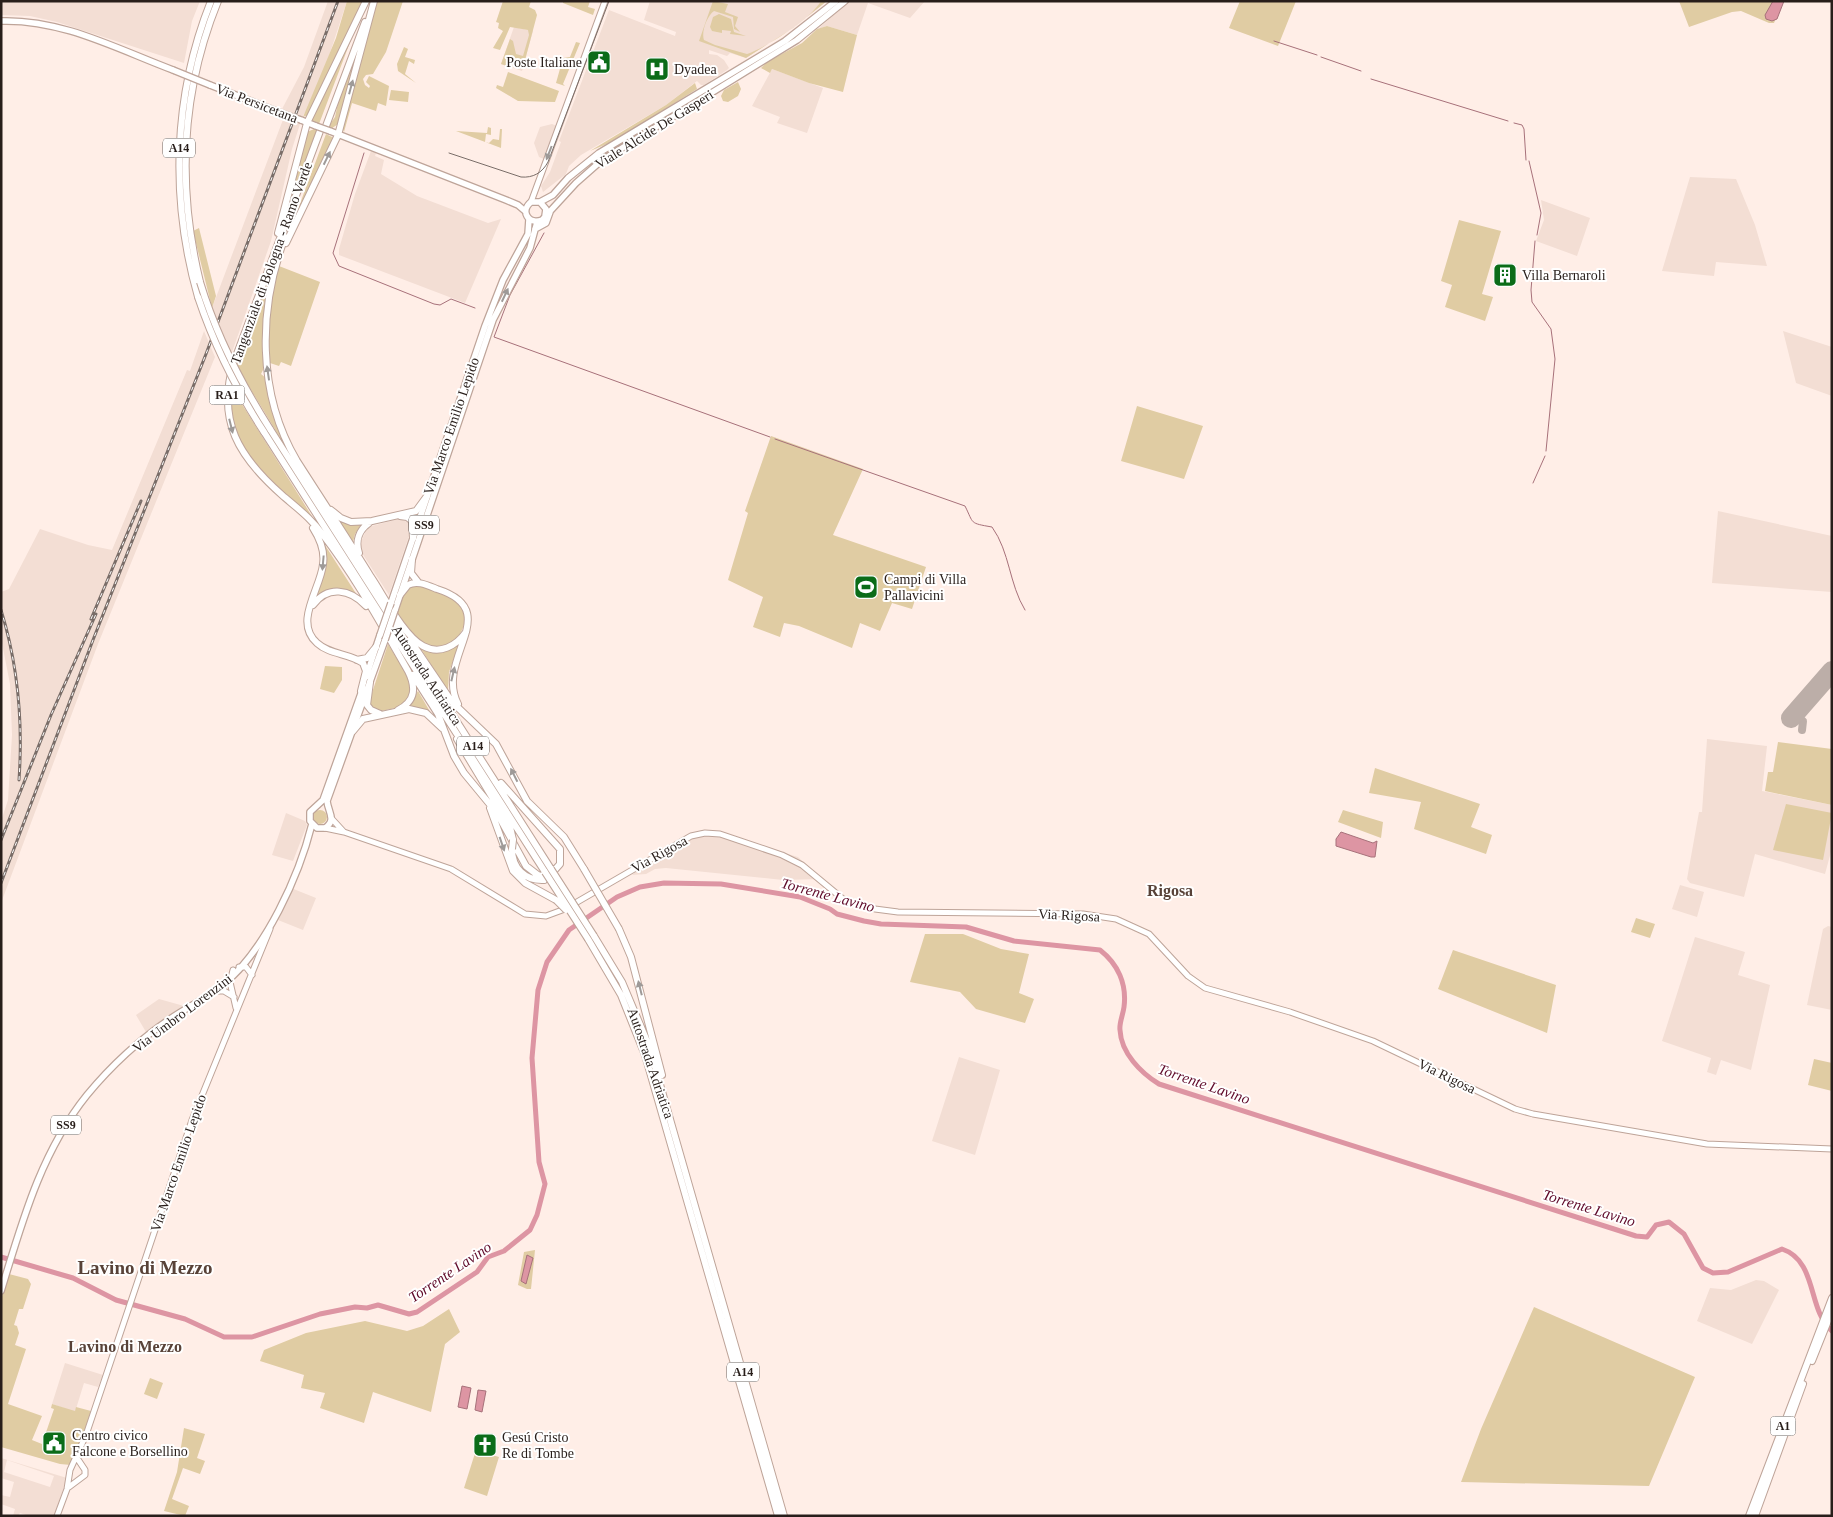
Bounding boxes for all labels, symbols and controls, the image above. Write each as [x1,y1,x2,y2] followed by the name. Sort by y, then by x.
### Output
[586,49,612,75] public building icon: Poste Italiane
[506,55,582,70] place label: Poste Italiane
[644,56,670,82] hospital icon: Dyadea
[674,62,718,77] place label: Dyadea
[347,80,355,95] one-way arrow
[214,81,301,126] street label: Via Persicetana
[592,87,716,172] street label: Viale Alcide De Gasperi
[163,138,195,158] road number: A14
[544,146,552,160] one-way arrow
[323,151,331,165] one-way arrow
[228,160,315,366] street label: Tangenziale di Bologna - Ramo Verde
[1492,262,1518,288] building icon: Villa Bernaroli
[1522,268,1606,283] place label: Villa Bernaroli
[501,288,509,303] one-way arrow
[421,356,482,497] street label: Via Marco Emilio Lepido
[264,365,272,381] one-way arrow
[210,386,244,404] road number: RA1
[227,418,235,433] one-way arrow
[409,516,439,534] road number: SS9
[319,555,327,571] one-way arrow
[884,572,967,603] place label: Campi di Villa Pallavicini
[853,574,879,600] sports icon: Campi di Villa Pallavicini
[389,622,465,729] street label: Autostrada Adriatica
[449,666,457,681] one-way arrow
[457,736,489,756] road number: A14
[510,768,518,782] one-way arrow
[629,833,691,876] street label: Via Rigosa
[499,836,507,851] one-way arrow
[780,875,877,915] water label: Torrente Lavino
[1147,882,1193,900] district label: Rigosa
[1038,906,1101,925] street label: Via Rigosa
[130,971,235,1056] street label: Via Umbro Lorenzini
[636,980,644,995] one-way arrow
[625,1006,677,1121] street label: Autostrada Adriatica
[1416,1056,1479,1097] street label: Via Rigosa
[1156,1061,1252,1107] water label: Torrente Lavino
[148,1093,209,1234] street label: Via Marco Emilio Lepido
[51,1116,81,1134] road number: SS9
[1541,1186,1638,1230] water label: Torrente Lavino
[406,1238,495,1305] water label: Torrente Lavino
[77,1257,213,1278] district label: Lavino di Mezzo
[68,1338,182,1355] district label: Lavino di Mezzo
[727,1362,759,1381] road number: A14
[1770,1416,1796,1435] road number: A1
[72,1428,188,1459] place label: Centro civico Falcone e Borsellino
[41,1430,67,1456] public building icon: Centro civico Falcone e Borsellino
[502,1430,574,1461] place label: Gesú Cristo Re di Tombe
[472,1432,498,1458] church icon: Gesú Cristo Re di Tombe

